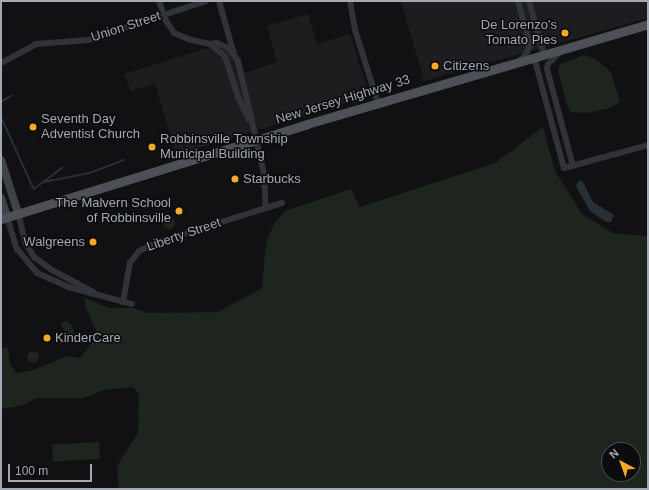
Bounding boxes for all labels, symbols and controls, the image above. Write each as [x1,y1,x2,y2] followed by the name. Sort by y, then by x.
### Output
[89,8,163,46] street label: Union Street
[481,18,557,49] place label: De Lorenzo's Tomato Pies
[560,28,570,38] marker: De Lorenzo's Tomato Pies
[443,58,489,74] place label: Citizens
[430,61,440,71] marker: Citizens
[274,72,412,128] street label: New Jersey Highway 33
[41,112,140,143] place label: Seventh Day Adventist Church
[28,122,38,132] marker: Seventh Day Adventist Church
[160,132,288,163] place label: Robbinsville Township Municipal Building
[147,142,157,152] marker: Robbinsville Township Municipal Building
[243,171,301,187] place label: Starbucks
[230,174,240,184] marker: Starbucks
[55,196,171,227] place label: The Malvern School of Robbinsville
[174,206,184,216] marker: The Malvern School of Robbinsville
[145,215,223,255] street label: Liberty Street
[23,234,85,250] place label: Walgreens
[88,237,98,247] marker: Walgreens
[55,330,121,346] place label: KinderCare
[42,333,52,343] marker: KinderCare
[601,442,641,482] north arrow
[607,447,621,461] text: N
[10,456,94,482] scale bar
[15,464,48,478] text: 100 m

